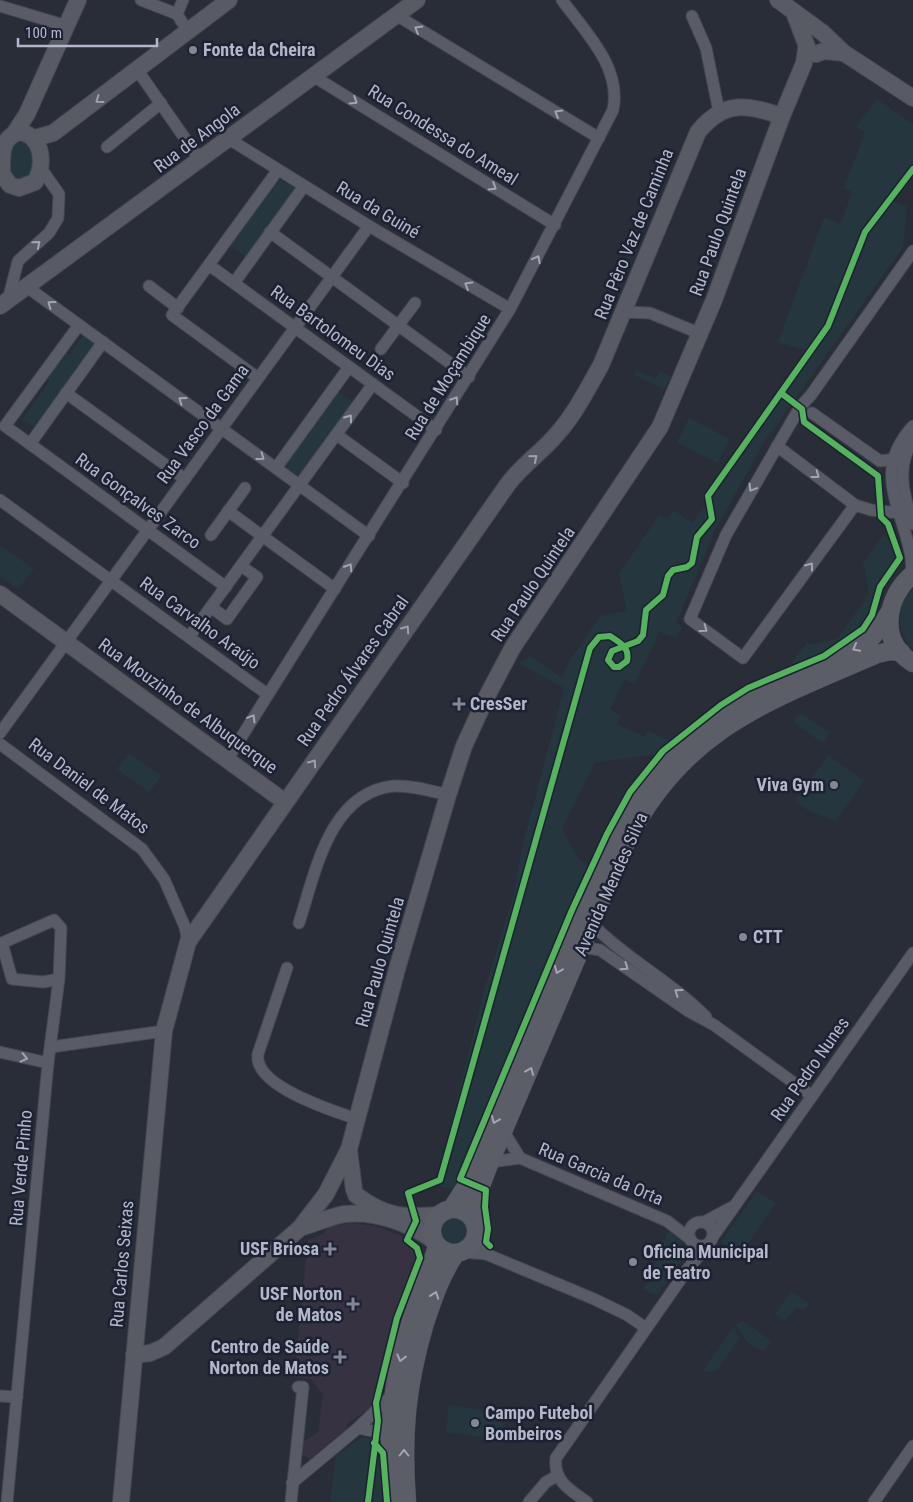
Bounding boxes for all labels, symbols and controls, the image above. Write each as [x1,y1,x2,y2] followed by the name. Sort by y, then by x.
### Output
[18,15,156,47] scale bar
[25,24,62,42] text: 100 m
[415,25,424,35] one-way arrow
[203,39,315,60] place label: Fonte da Cheira
[187,44,199,56] marker: Fonte da Cheira
[364,80,522,189] street label: Rua Condessa do Ameal
[95,94,105,103] one-way arrow
[349,95,358,105] one-way arrow
[150,98,244,177] street label: Rua de Angola
[554,109,563,119] one-way arrow
[590,145,677,322] street label: Rua Pêro Vaz de Caminha
[685,165,750,299] street label: Rua Paulo Quintela
[333,177,424,243] street label: Rua da Guiné
[487,180,496,190] one-way arrow
[32,240,41,249] one-way arrow
[530,256,540,265] one-way arrow
[267,280,400,385] street label: Rua Bartolomeu Dias
[465,281,474,291] one-way arrow
[47,301,57,310] one-way arrow
[400,310,495,444] street label: Rua de Moçambique
[152,360,253,487] street label: Rua Vasco da Gama
[448,396,458,405] one-way arrow
[178,397,188,406] one-way arrow
[343,414,352,423] one-way arrow
[72,448,205,553] street label: Rua Gonçalves Zarco
[255,451,265,460] one-way arrow
[528,455,537,464] one-way arrow
[810,470,819,478] one-way arrow
[748,483,758,492] one-way arrow
[486,522,579,645] street label: Rua Paulo Quintela
[343,563,353,572] one-way arrow
[805,563,813,572] one-way arrow
[136,572,265,673] street label: Rua Carvalho Araújo
[293,591,413,750] street label: Rua Pedro Álvares Cabral
[698,623,708,632] one-way arrow
[400,626,409,635] one-way arrow
[95,634,282,778] street label: Rua Mouzinho de Albuquerque
[852,642,861,652] one-way arrow
[470,693,527,714] place label: CresSer
[452,697,466,711] marker: CresSer
[246,715,256,724] one-way arrow
[25,733,154,838] street label: Rua Daniel de Matos
[307,759,316,768] one-way arrow
[757,774,824,795] place label: Viva Gym
[828,779,840,791] marker: Viva Gym
[569,809,652,959] street label: Avenida Mendes Silva
[351,894,408,1029] street label: Rua Paulo Quintela
[753,926,783,947] place label: CTT
[737,931,749,943] marker: CTT
[620,961,629,970] one-way arrow
[554,966,564,974] one-way arrow
[675,990,684,998] one-way arrow
[766,1013,853,1125] street label: Rua Pedro Nunes
[20,1052,28,1063] one-way arrow
[523,1067,534,1076] one-way arrow
[5,1109,36,1227] street label: Rua Verde Pinho
[490,1115,501,1124] one-way arrow
[536,1138,667,1209] street label: Rua Garcia da Orta
[105,1200,138,1328] street label: Rua Carlos Seixas
[240,1238,319,1259] place label: USF Briosa
[643,1241,769,1283] place label: Oficina Municipal de Teatro
[323,1242,337,1256] marker: USF Briosa
[627,1256,639,1268] marker: Oficina Municipal de Teatro
[260,1283,342,1325] place label: USF Norton de Matos
[429,1291,439,1300] one-way arrow
[346,1297,360,1311] marker: USF Norton de Matos
[209,1336,329,1378] place label: Centro de Saúde Norton de Matos
[333,1350,347,1364] marker: Centro de Saúde Norton de Matos
[396,1354,407,1363] one-way arrow
[485,1402,593,1444] place label: Campo Futebol Bombeiros
[469,1417,481,1429] marker: Campo Futebol Bombeiros
[399,1449,409,1457] one-way arrow

